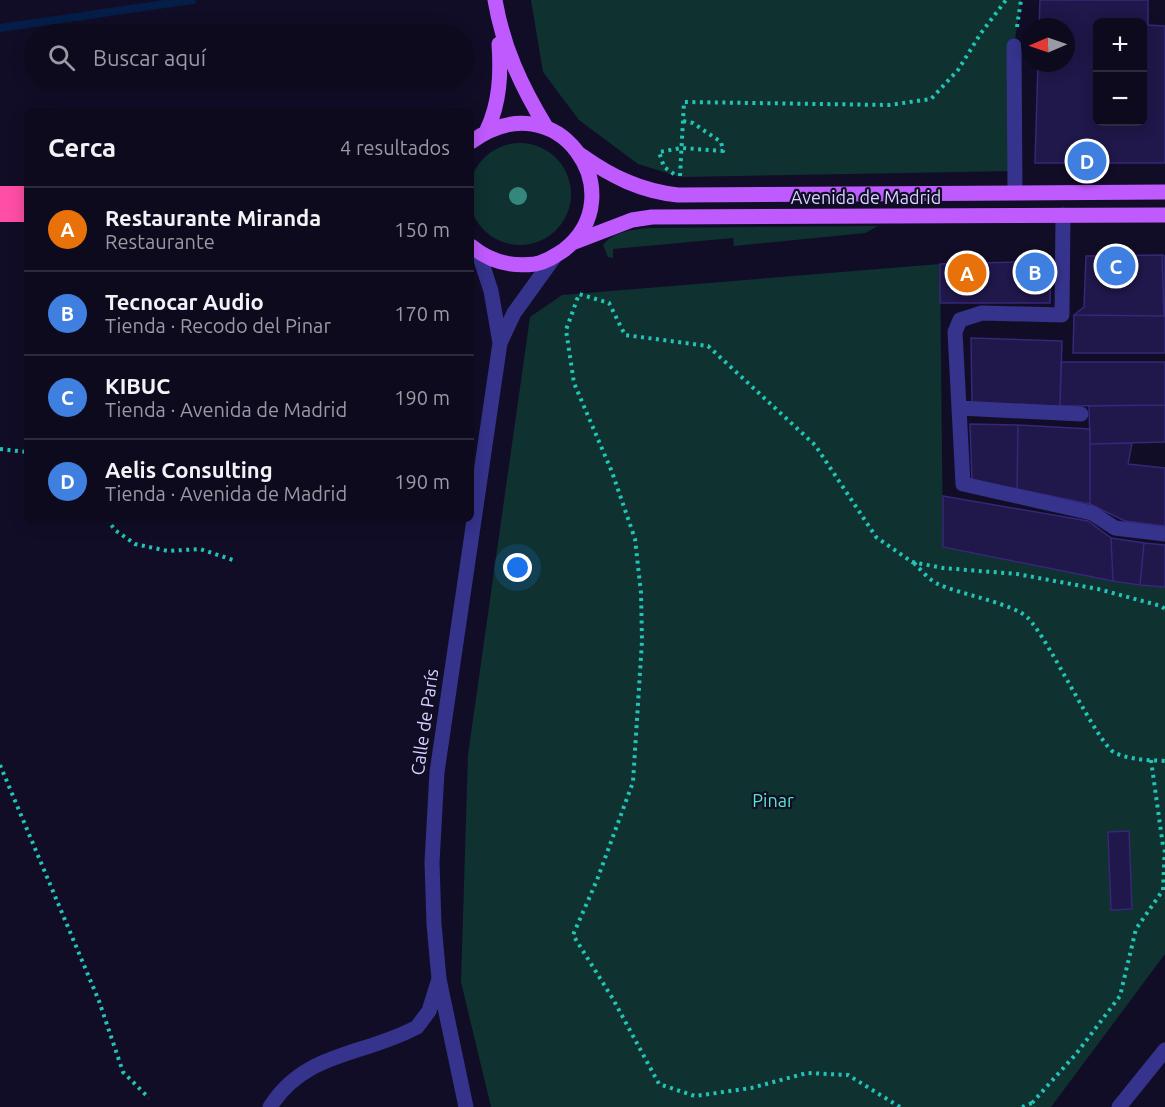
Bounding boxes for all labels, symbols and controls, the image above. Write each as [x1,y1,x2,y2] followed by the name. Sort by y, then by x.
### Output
[1021,18,1075,72] north arrow
[1093,18,1147,126] map controls
[1093,18,1147,72] button: +
[24,24,474,90] search box
[45,41,78,74] icon: search
[93,45,206,70] text: Buscar aquí
[1093,72,1147,126] button: −
[48,133,116,162] text: Cerca
[340,136,450,159] text: 4 resultados
[1068,138,1106,184] pin: D
[791,187,941,207] street label: Avenida de Madrid
[105,205,321,230] text: Restaurante Miranda
[60,218,75,241] text: A
[394,218,450,241] text: 150 m
[105,230,215,253] text: Restaurante
[1096,244,1136,288] pin: C
[948,250,986,296] pin: A
[1016,250,1054,294] pin: B
[105,289,264,314] text: Tecnocar Audio
[61,302,74,325] text: B
[394,302,450,325] text: 170 m
[105,314,331,337] text: Tienda · Recodo del Pinar
[105,373,170,398] text: KIBUC
[61,386,74,409] text: C
[394,386,450,409] text: 190 m
[105,398,347,421] text: Tienda · Avenida de Madrid
[105,457,273,482] text: Aelis Consulting
[60,470,75,493] text: D
[394,470,450,493] text: 190 m
[105,482,347,505] text: Tienda · Avenida de Madrid
[503,553,532,582] your location
[407,667,441,776] street label: Calle de París
[752,790,794,810] park label: Pinar

